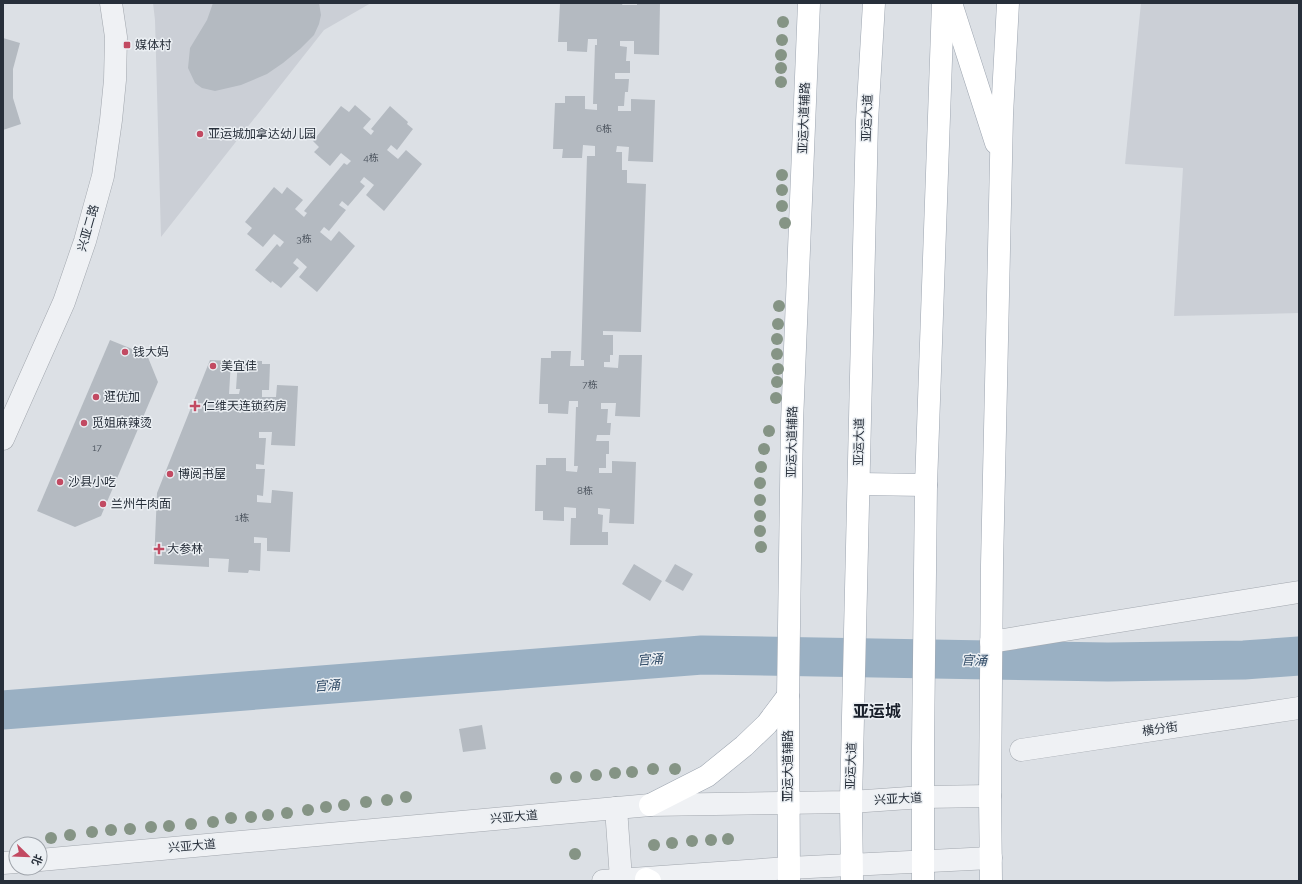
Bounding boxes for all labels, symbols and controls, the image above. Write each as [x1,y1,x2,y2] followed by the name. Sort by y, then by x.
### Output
[135,38,172,52] place label: 媒体村
[122,40,132,50] marker: 媒体村
[796,82,812,154] street label: 亚运大道辅路
[859,94,875,142] street label: 亚运大道
[596,123,612,134] house number: 6栋
[208,127,316,141] place label: 亚运城加拿达幼儿园
[195,129,205,139] marker: 亚运城加拿达幼儿园
[363,152,379,163] house number: 4栋
[75,203,101,253] street label: 兴亚二路
[296,233,312,244] house number: 3栋
[133,345,169,359] place label: 钱大妈
[120,347,130,357] marker: 钱大妈
[221,359,257,373] place label: 美宜佳
[208,361,218,371] marker: 美宜佳
[582,379,598,390] house number: 7栋
[104,390,140,404] place label: 逛优加
[91,392,101,402] marker: 逛优加
[203,399,287,413] place label: 仁维天连锁药房
[190,401,200,411] marker: 仁维天连锁药房
[784,406,800,478] street label: 亚运大道辅路
[92,416,152,430] place label: 觅姐麻辣烫
[79,418,89,428] marker: 觅姐麻辣烫
[852,418,866,466] street label: 亚运大道
[92,442,102,453] house number: 17
[178,467,226,481] place label: 博阅书屋
[165,469,175,479] marker: 博阅书屋
[68,475,116,489] place label: 沙县小吃
[55,477,65,487] marker: 沙县小吃
[577,485,593,496] house number: 8栋
[111,497,171,511] place label: 兰州牛肉面
[98,499,108,509] marker: 兰州牛肉面
[235,512,249,523] house number: 1栋
[167,542,203,556] place label: 大参林
[154,544,164,554] marker: 大参林
[637,651,666,668] water label: 官涌
[961,653,989,668] water label: 官涌
[314,677,343,694] water label: 官涌
[853,702,901,721] district label: 亚运城
[1141,720,1179,738] street label: 横分街
[781,730,795,802] street label: 亚运大道辅路
[843,742,859,790] street label: 亚运大道
[874,791,922,807] street label: 兴亚大道
[489,808,539,826] street label: 兴亚大道
[8,836,48,876] north arrow
[167,837,217,855] street label: 兴亚大道
[29,852,45,867] text: 北

